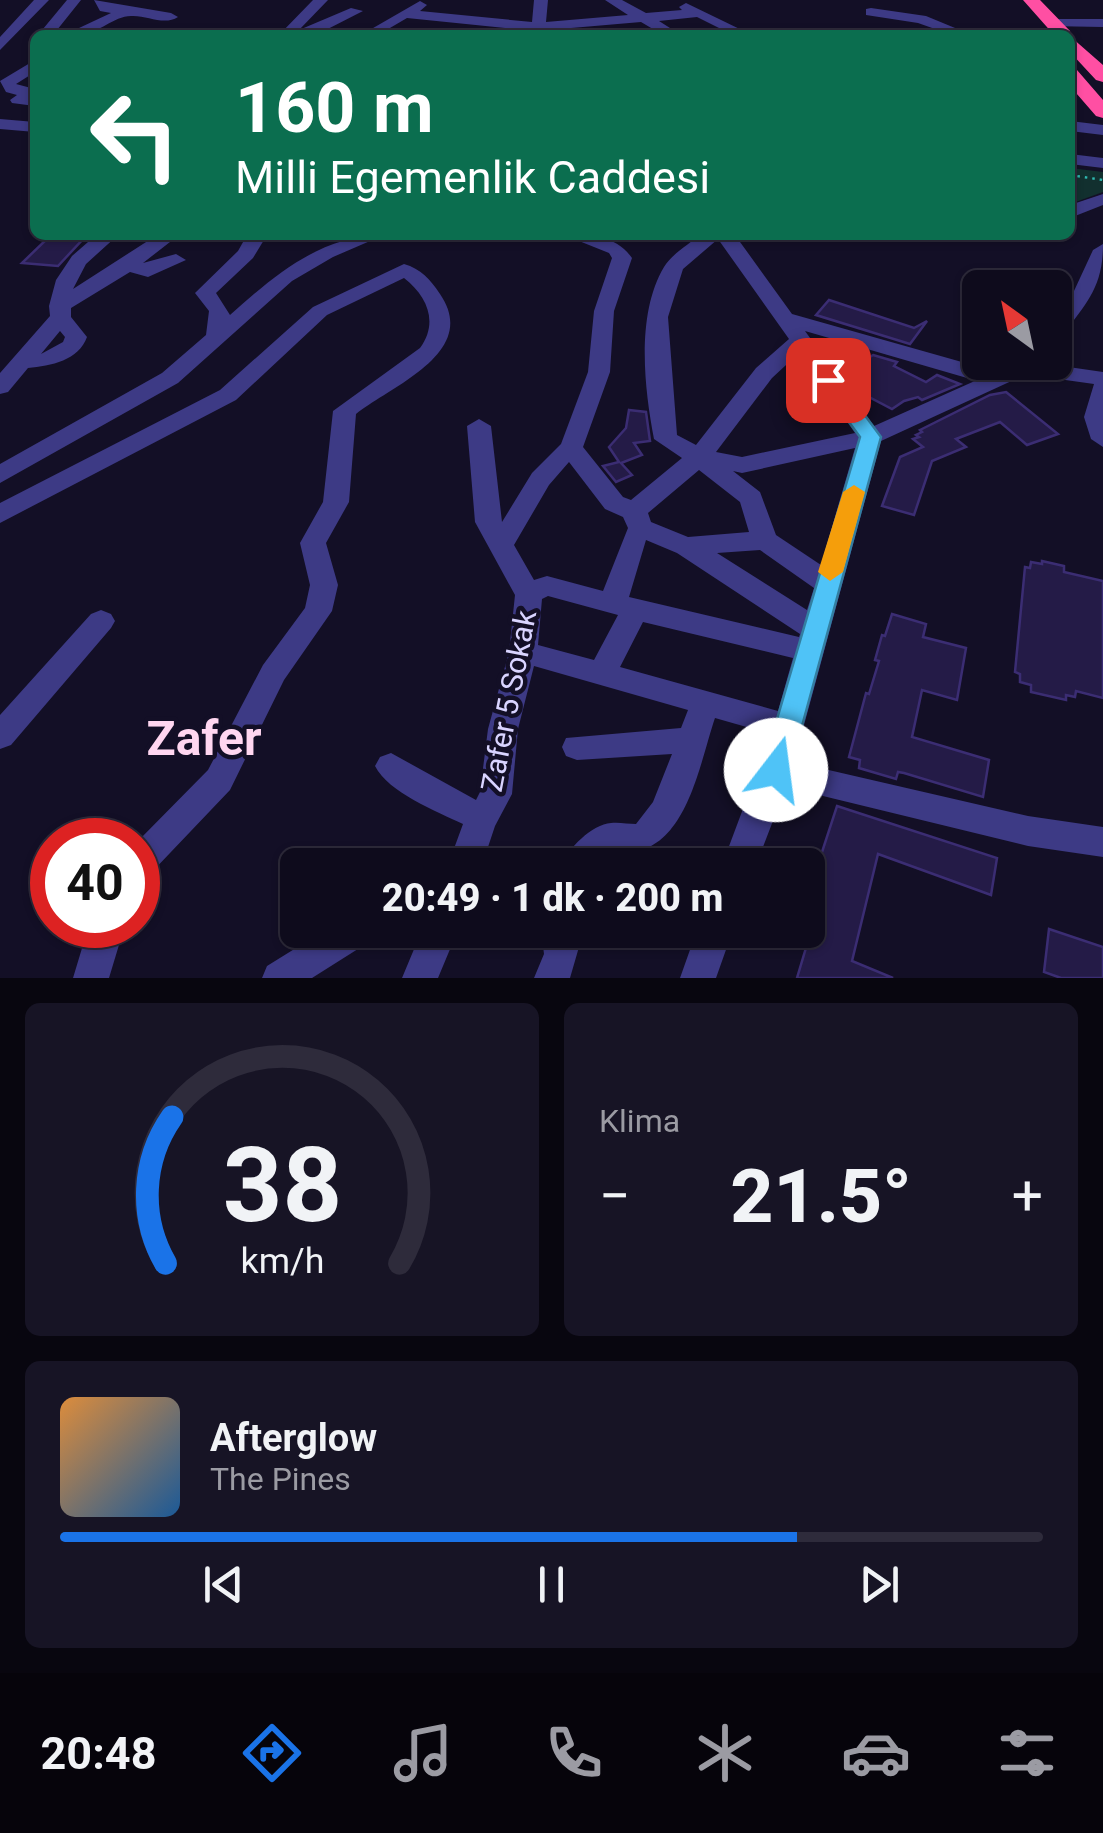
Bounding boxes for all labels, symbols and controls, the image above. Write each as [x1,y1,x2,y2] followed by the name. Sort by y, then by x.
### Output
[235,67,434,149] text: 160 m
[70,70,200,200] icon: left
[235,151,710,204] text: Milli Egemenlik Caddesi
[962,270,1072,380] north arrow
[962,270,1072,380] map controls
[786,338,871,423] pin
[801,353,856,408] icon: arrive
[474,607,543,794] street label: Zafer 5 Sokak
[147,710,262,767] district label: Zafer
[724,718,828,822] position arrow
[30,818,160,948] speed limit sign: 40
[382,876,723,920] text: 20:49 · 1 dk · 200 m
[599,1102,680,1140] text: Klima
[222,1125,342,1246] text: 38
[730,1152,912,1240] text: 21.5°
[599,1164,630,1228] text: −
[1012,1164,1043,1228] text: +
[240,1240,324,1282] text: km/h
[210,1416,377,1460] text: Afterglow
[210,1460,351,1498] text: The Pines
[196,1557,251,1612] icon: previous
[524,1557,579,1612] icon: pause
[852,1557,907,1612] icon: next
[237,1718,307,1788] icon: directions
[388,1718,458,1788] icon: music
[539,1718,609,1788] icon: phone
[690,1718,760,1788] icon: climate
[841,1718,911,1788] icon: car
[992,1718,1062,1788] icon: filters
[41,1727,156,1780] text: 20:48

